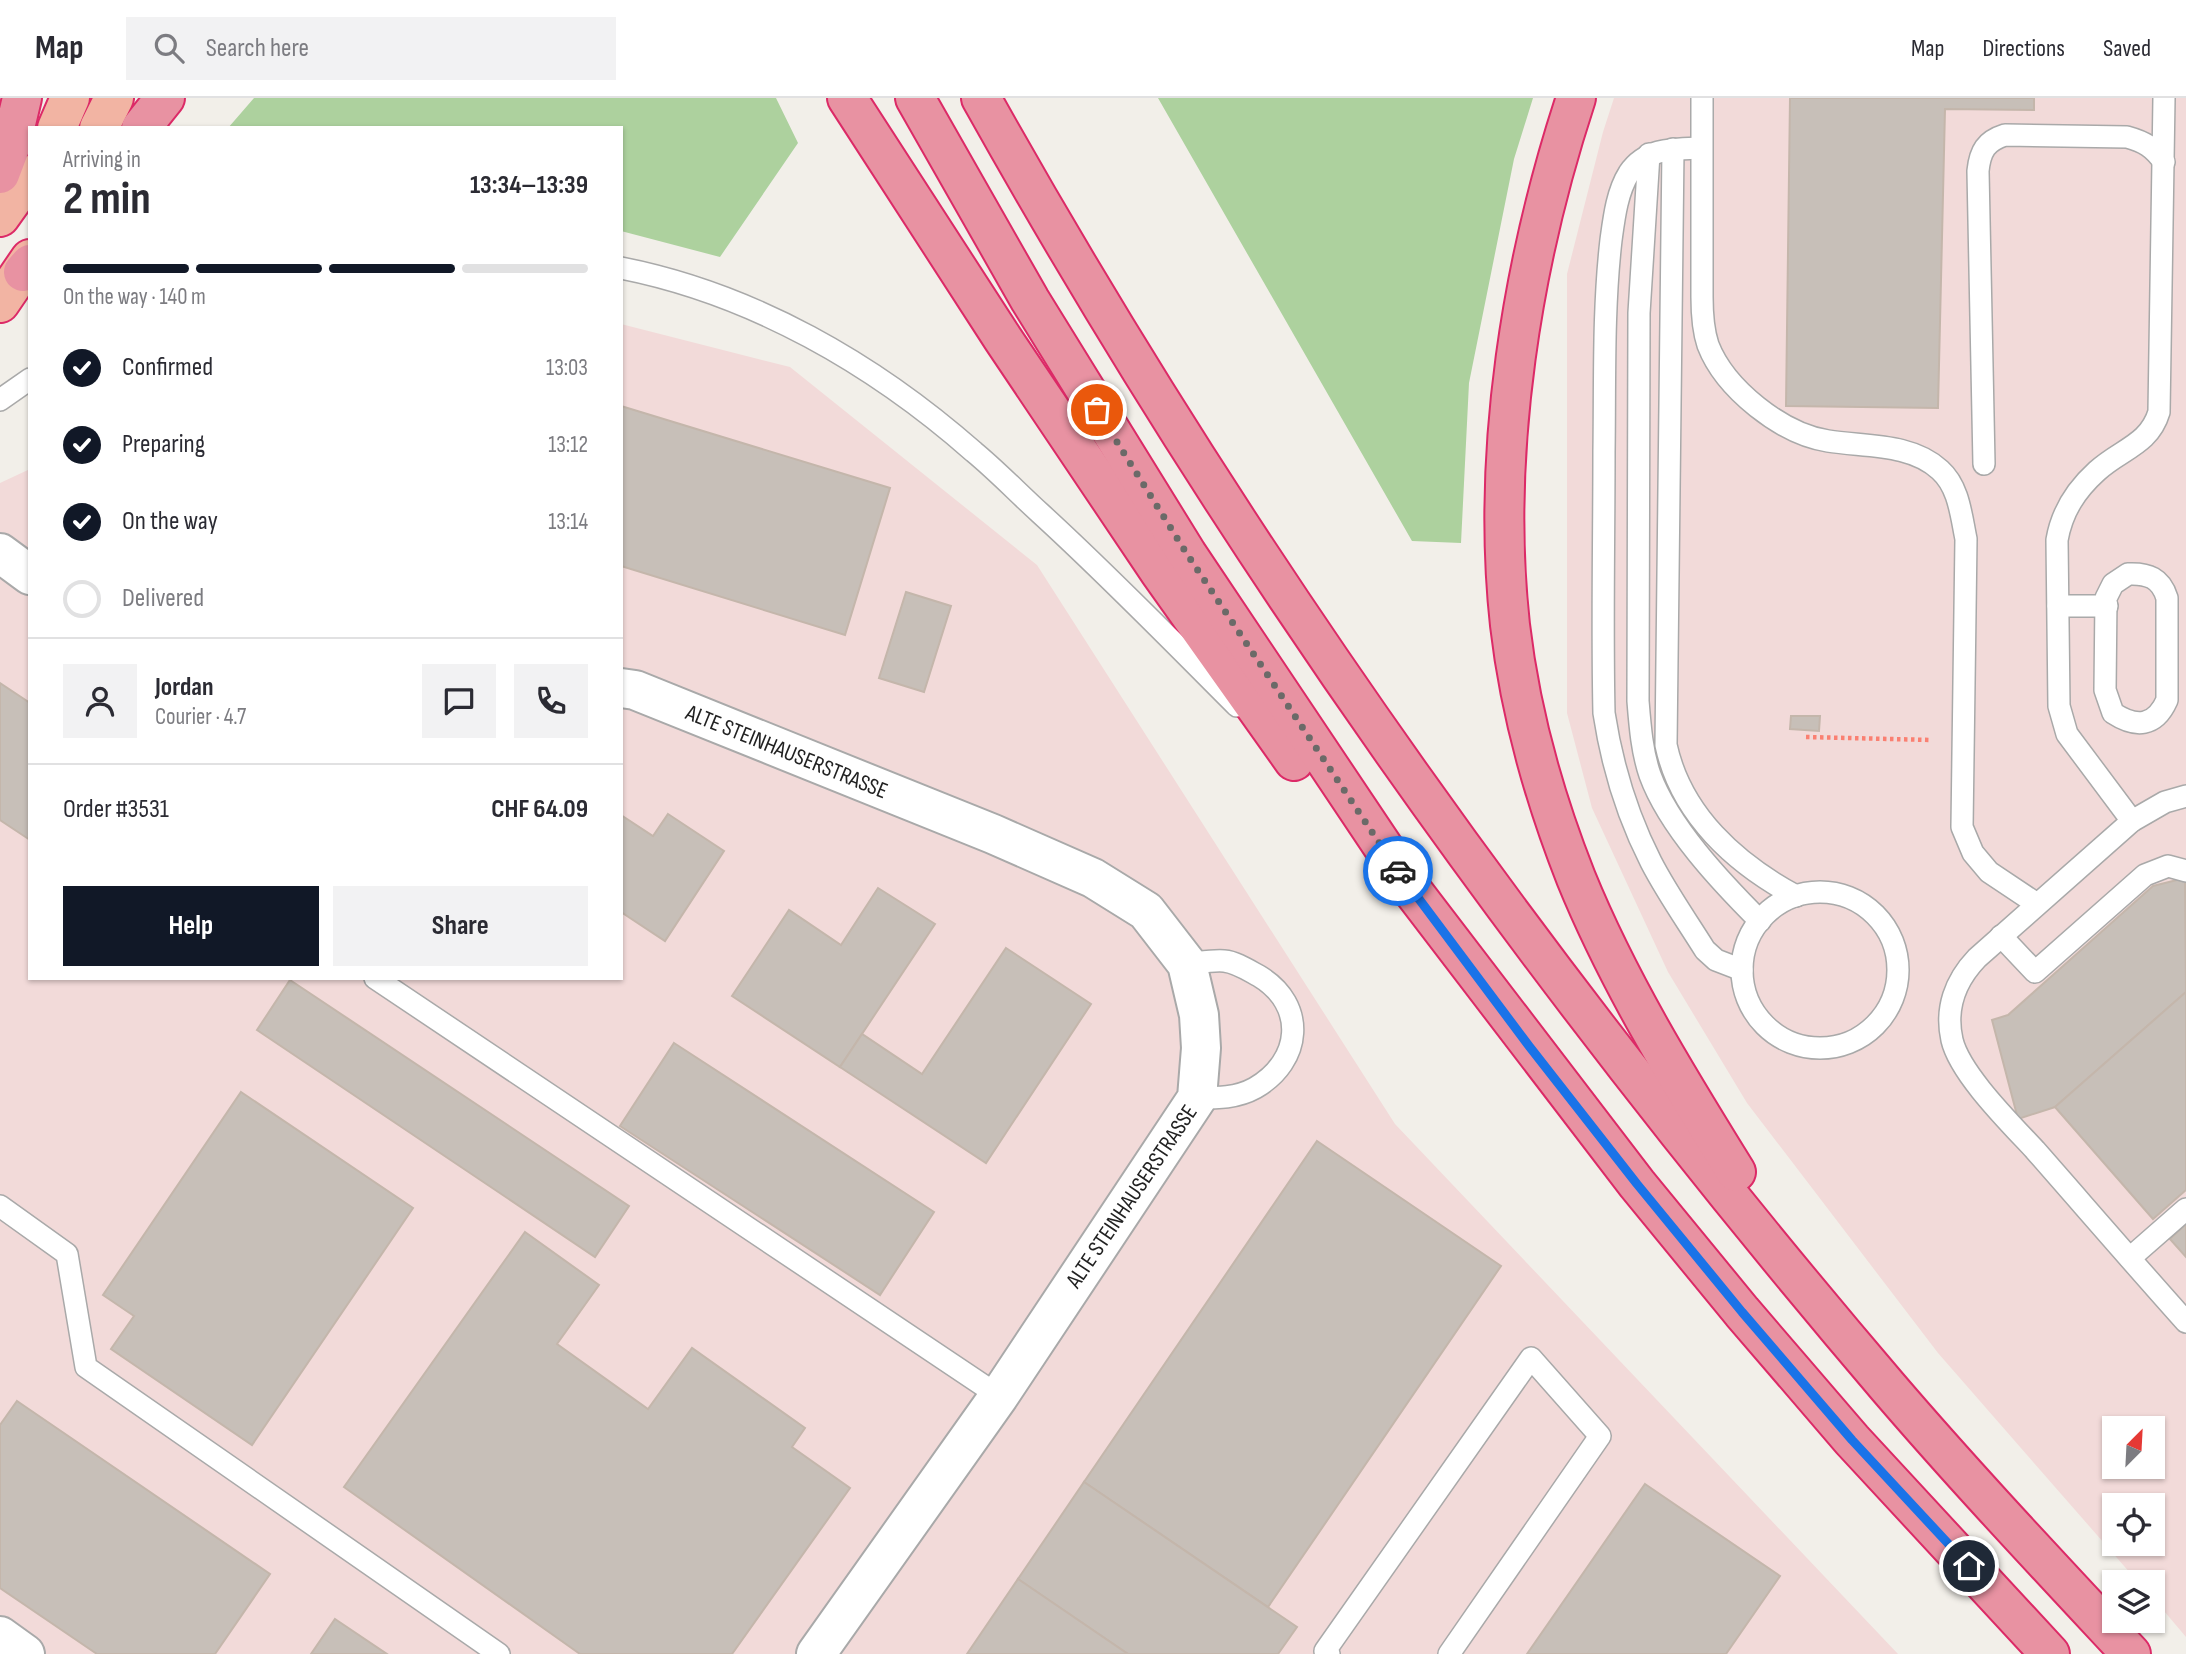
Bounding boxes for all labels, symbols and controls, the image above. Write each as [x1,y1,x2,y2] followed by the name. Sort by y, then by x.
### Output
[126,17,616,80] search box
[35,28,84,68] text: Map
[150,29,188,67] icon: search
[206,33,309,64] text: Search here
[1911,34,1944,63] text: Map
[1982,34,2065,63] text: Directions
[2103,34,2151,63] text: Saved
[63,146,141,174] text: Arriving in
[470,170,588,201] text: 13:34–13:39
[63,172,151,227] text: 2 min
[63,283,206,311] text: On the way · 140 m
[63,349,101,387] icon: check
[122,352,213,383] text: Confirmed
[546,354,588,382] text: 13:03
[1067,380,1127,440] pin
[1078,391,1116,429] icon: bag
[63,426,101,464] icon: check
[122,429,205,460] text: Preparing
[548,431,588,459] text: 13:12
[63,503,101,541] icon: check
[122,506,218,537] text: On the way
[548,508,588,536] text: 13:14
[122,583,204,614] text: Delivered
[63,664,137,738] button: person
[422,664,496,738] button: chat
[514,664,588,738] button: phone
[155,672,213,703] text: Jordan
[681,698,892,805] street label: ALTE STEINHAUSERSTRASSE
[155,703,246,731] text: Courier · 4.7
[63,794,169,825] text: Order #3531
[491,794,588,825] text: CHF 64.09
[1363,836,1433,906] courier
[1379,852,1417,890] icon: car
[63,886,319,966] button: Help
[333,886,588,966] button: Share
[1060,1100,1204,1294] street label: ALTE STEINHAUSERSTRASSE
[2102,1416,2165,1479] north arrow
[2102,1416,2165,1633] map controls
[2102,1493,2165,1556] button: locate
[1939,1536,1999,1596] pin
[1950,1547,1988,1585] icon: home
[2102,1570,2165,1633] button: layers

